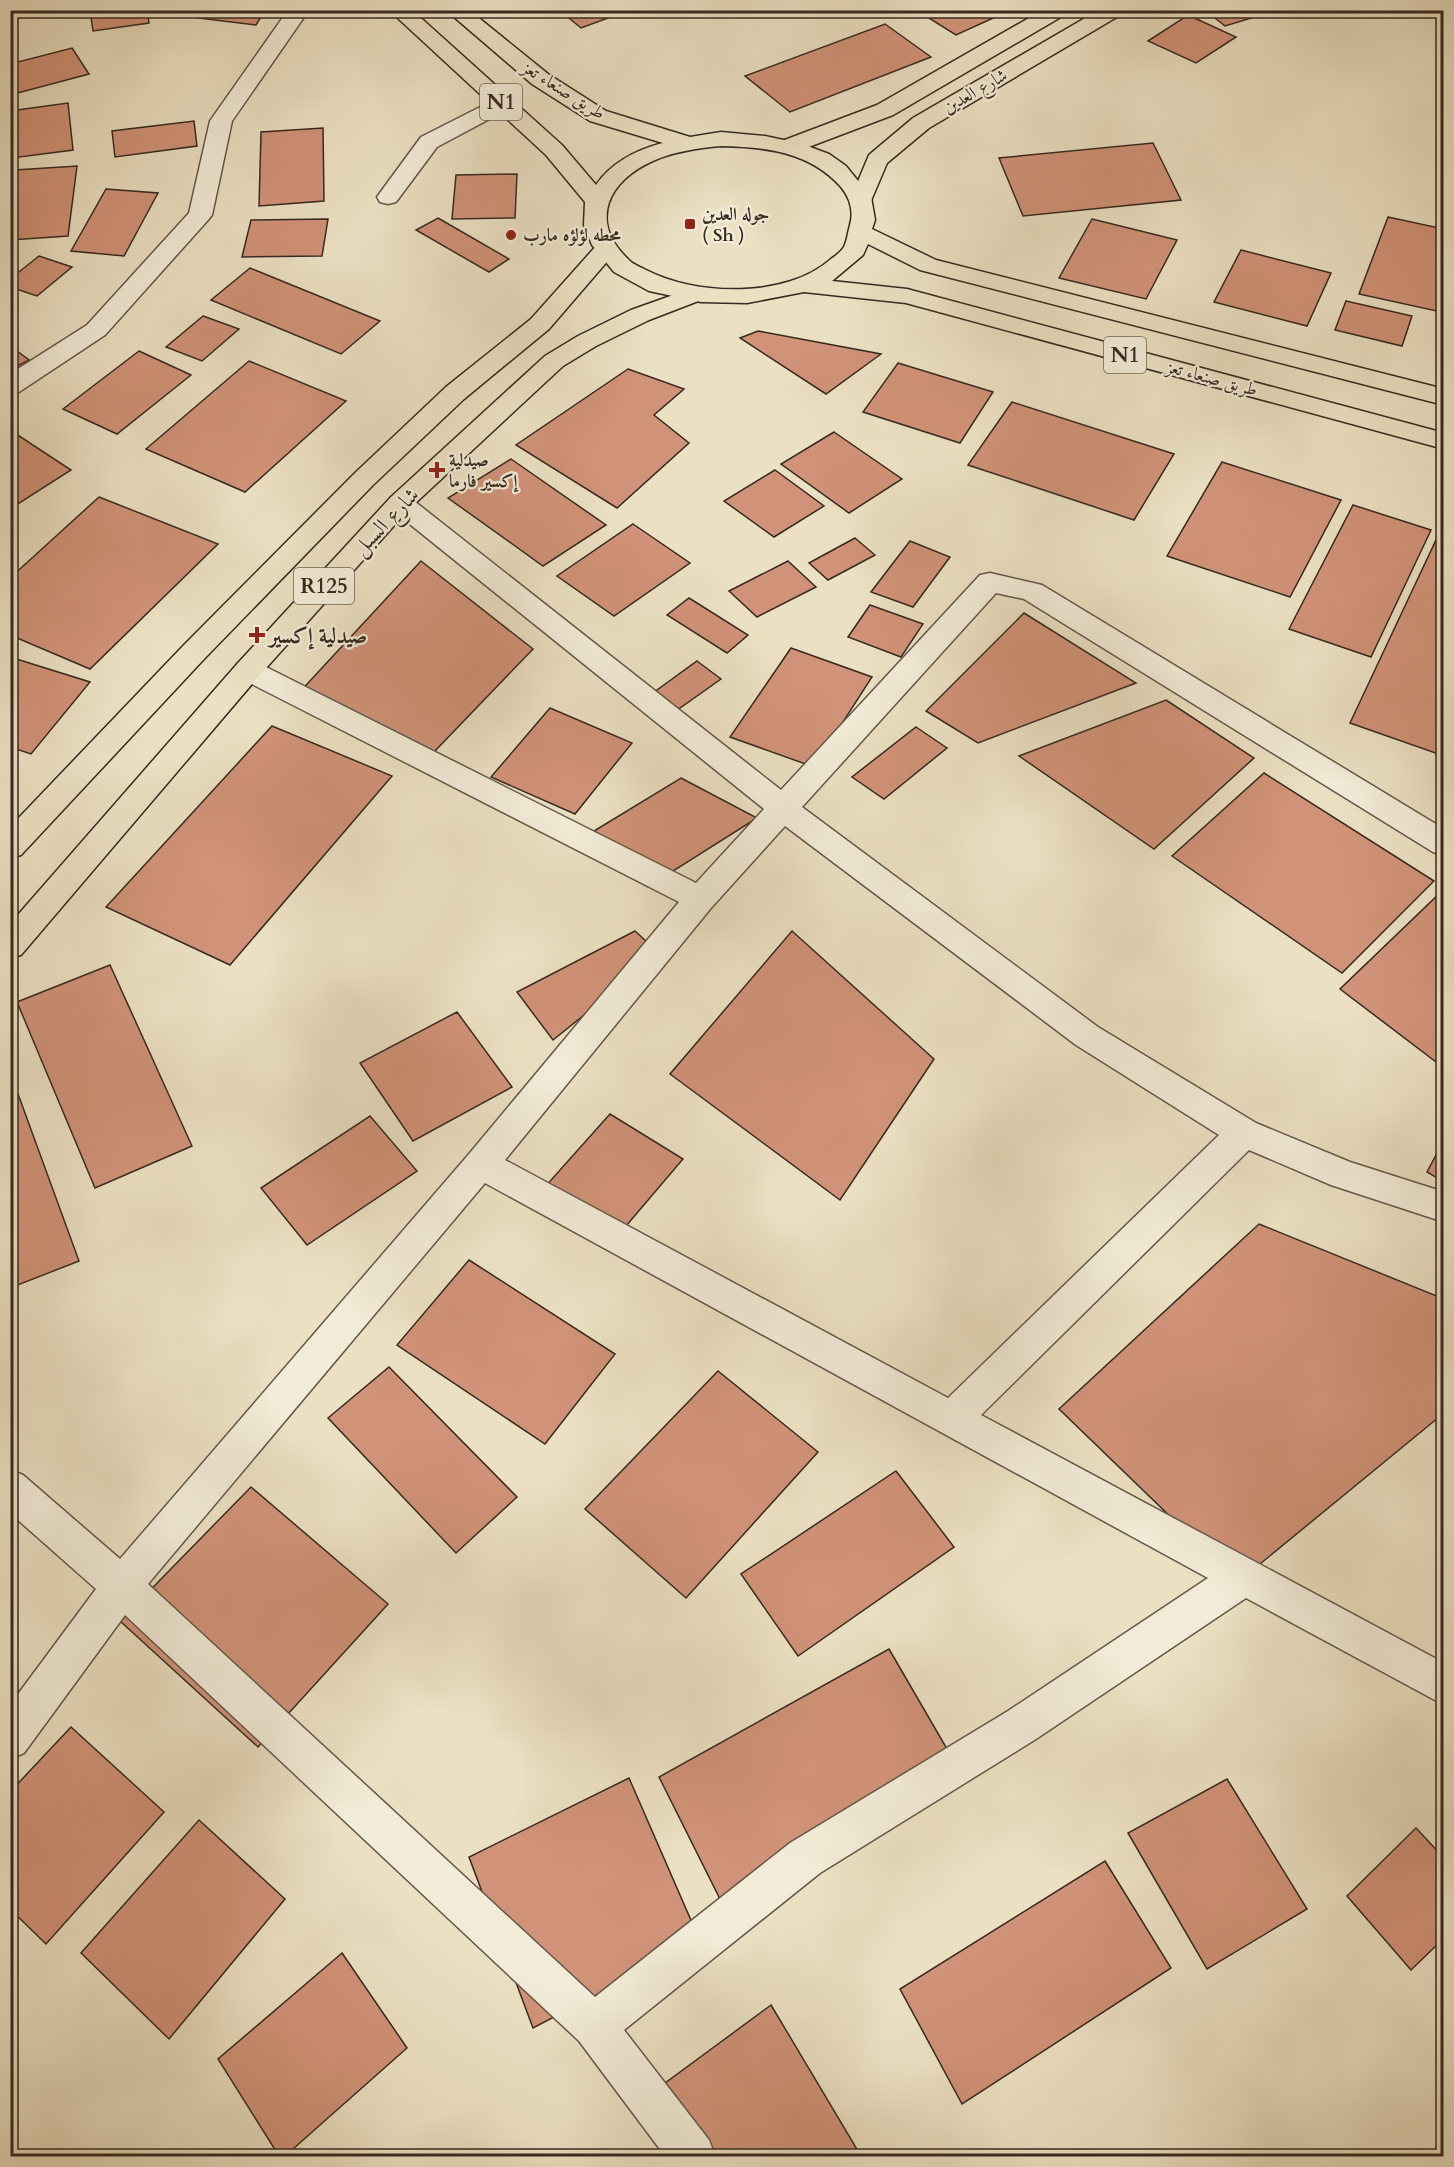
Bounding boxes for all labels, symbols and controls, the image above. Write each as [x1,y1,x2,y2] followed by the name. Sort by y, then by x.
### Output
[516,54,610,126] street label: طريق صنعاء تعز
[938,63,1013,122] street label: شارع العدين
[480,84,522,120] road number: N1
[702,202,770,248] place label: جوله العدين ( Sh )
[683,217,697,231] marker: جوله العدين ( Sh )
[523,223,622,248] place label: محطه لؤلؤه مارب
[504,228,518,242] marker: محطه لؤلؤه مارب
[1104,337,1146,373] road number: N1
[1162,354,1260,403] street label: طريق صنعاء تعز
[449,448,520,494] place label: صيدلية إكسير فارما
[430,463,444,477] marker: صيدلية إكسير فارما
[345,481,428,565] street label: شارع السبل
[294,568,354,604] road number: R125
[266,621,367,651] place label: صيدلية إكسير
[250,628,264,642] marker: صيدلية إكسير

